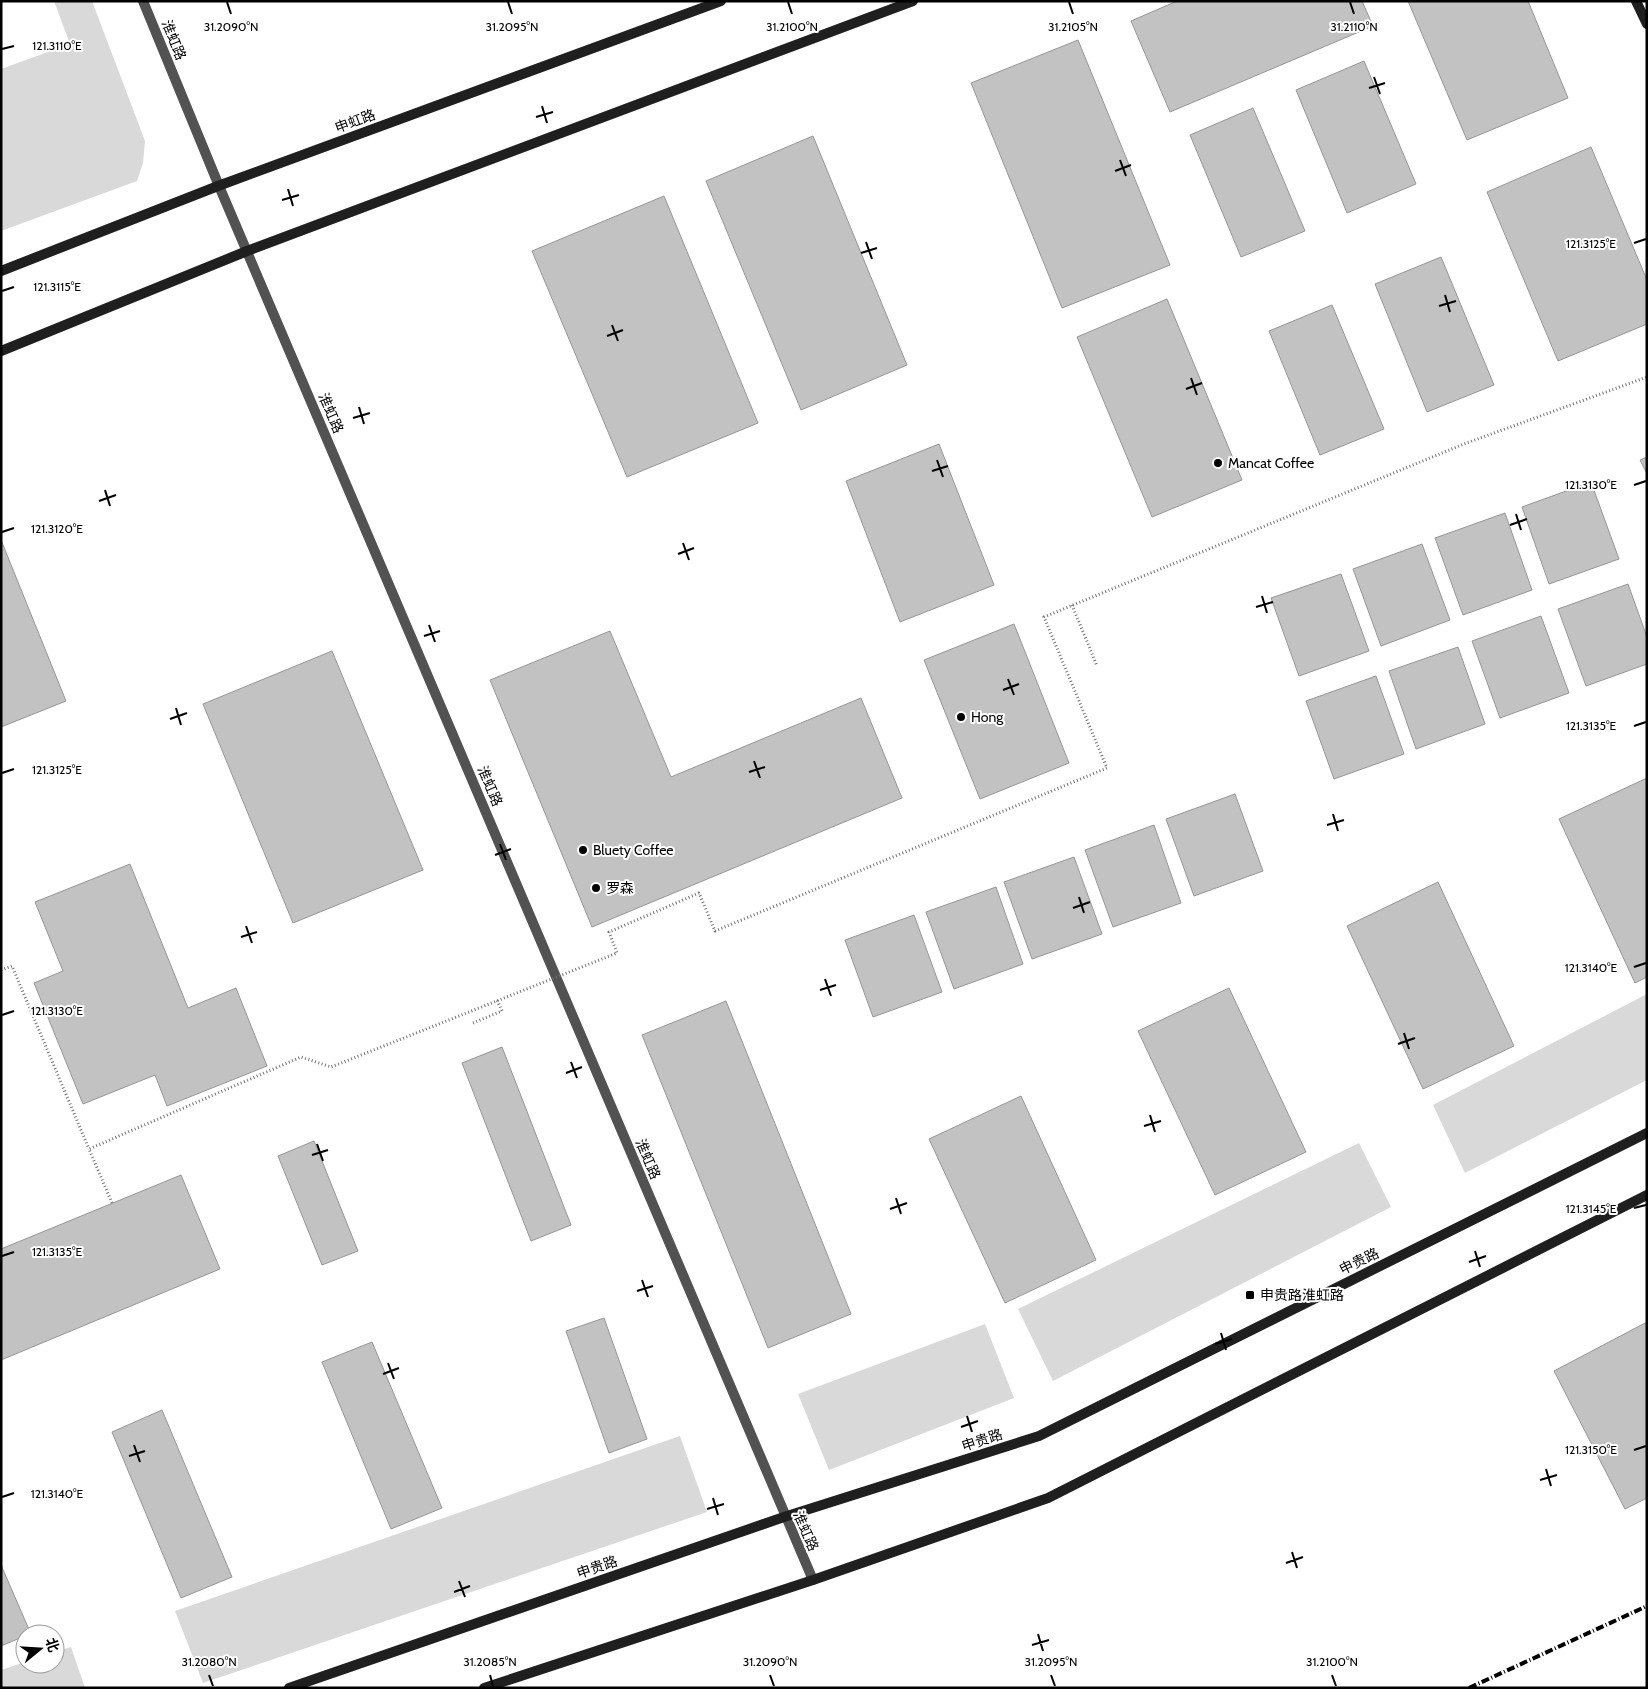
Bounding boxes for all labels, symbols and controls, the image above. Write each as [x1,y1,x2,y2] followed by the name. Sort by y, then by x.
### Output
[158,17,190,63] street label: 淮虹路
[204,19,258,34] text: 31.2090°N
[486,19,538,34] text: 31.2095°N
[766,19,818,34] text: 31.2100°N
[1048,19,1098,34] text: 31.2105°N
[1330,19,1378,34] text: 31.2110°N
[32,38,82,53] text: 121.3110°E
[332,105,378,137] street label: 申虹路
[1566,236,1616,251] text: 121.3125°E
[33,279,81,294] text: 121.3115°E
[315,390,347,436] street label: 淮虹路
[1228,454,1314,472] place label: Mancat Coffee
[1212,457,1224,469] marker: Mancat Coffee
[1565,477,1617,492] text: 121.3130°E
[31,521,83,536] text: 121.3120°E
[971,708,1004,726] place label: Hong
[955,711,967,723] marker: Hong
[1566,718,1616,733] text: 121.3135°E
[32,762,82,777] text: 121.3125°E
[474,763,506,809] street label: 淮虹路
[593,841,674,859] place label: Bluety Coffee
[577,844,589,856] marker: Bluety Coffee
[606,879,634,897] place label: 罗森
[590,882,602,894] marker: 罗森
[1565,960,1618,975] text: 121.3140°E
[31,1003,83,1018] text: 121.3130°E
[632,1136,664,1182] street label: 淮虹路
[1566,1201,1617,1216] text: 121.3145°E
[32,1244,82,1259] text: 121.3135°E
[1336,1244,1382,1278] street label: 申贵路
[1260,1286,1344,1304] place label: 申贵路淮虹路
[1244,1289,1256,1301] marker: 申贵路淮虹路
[959,1425,1005,1455] street label: 申贵路
[1565,1442,1617,1457] text: 121.3150°E
[31,1486,84,1501] text: 121.3140°E
[789,1508,823,1554] street label: 淮虹路
[574,1552,620,1582] street label: 申贵路
[15,1624,65,1674] north arrow
[42,1636,63,1654] text: 北
[181,1654,237,1669] text: 31.2080°N
[463,1654,517,1669] text: 31.2085°N
[743,1654,797,1669] text: 31.2090°N
[1025,1654,1077,1669] text: 31.2095°N
[1306,1654,1358,1669] text: 31.2100°N

